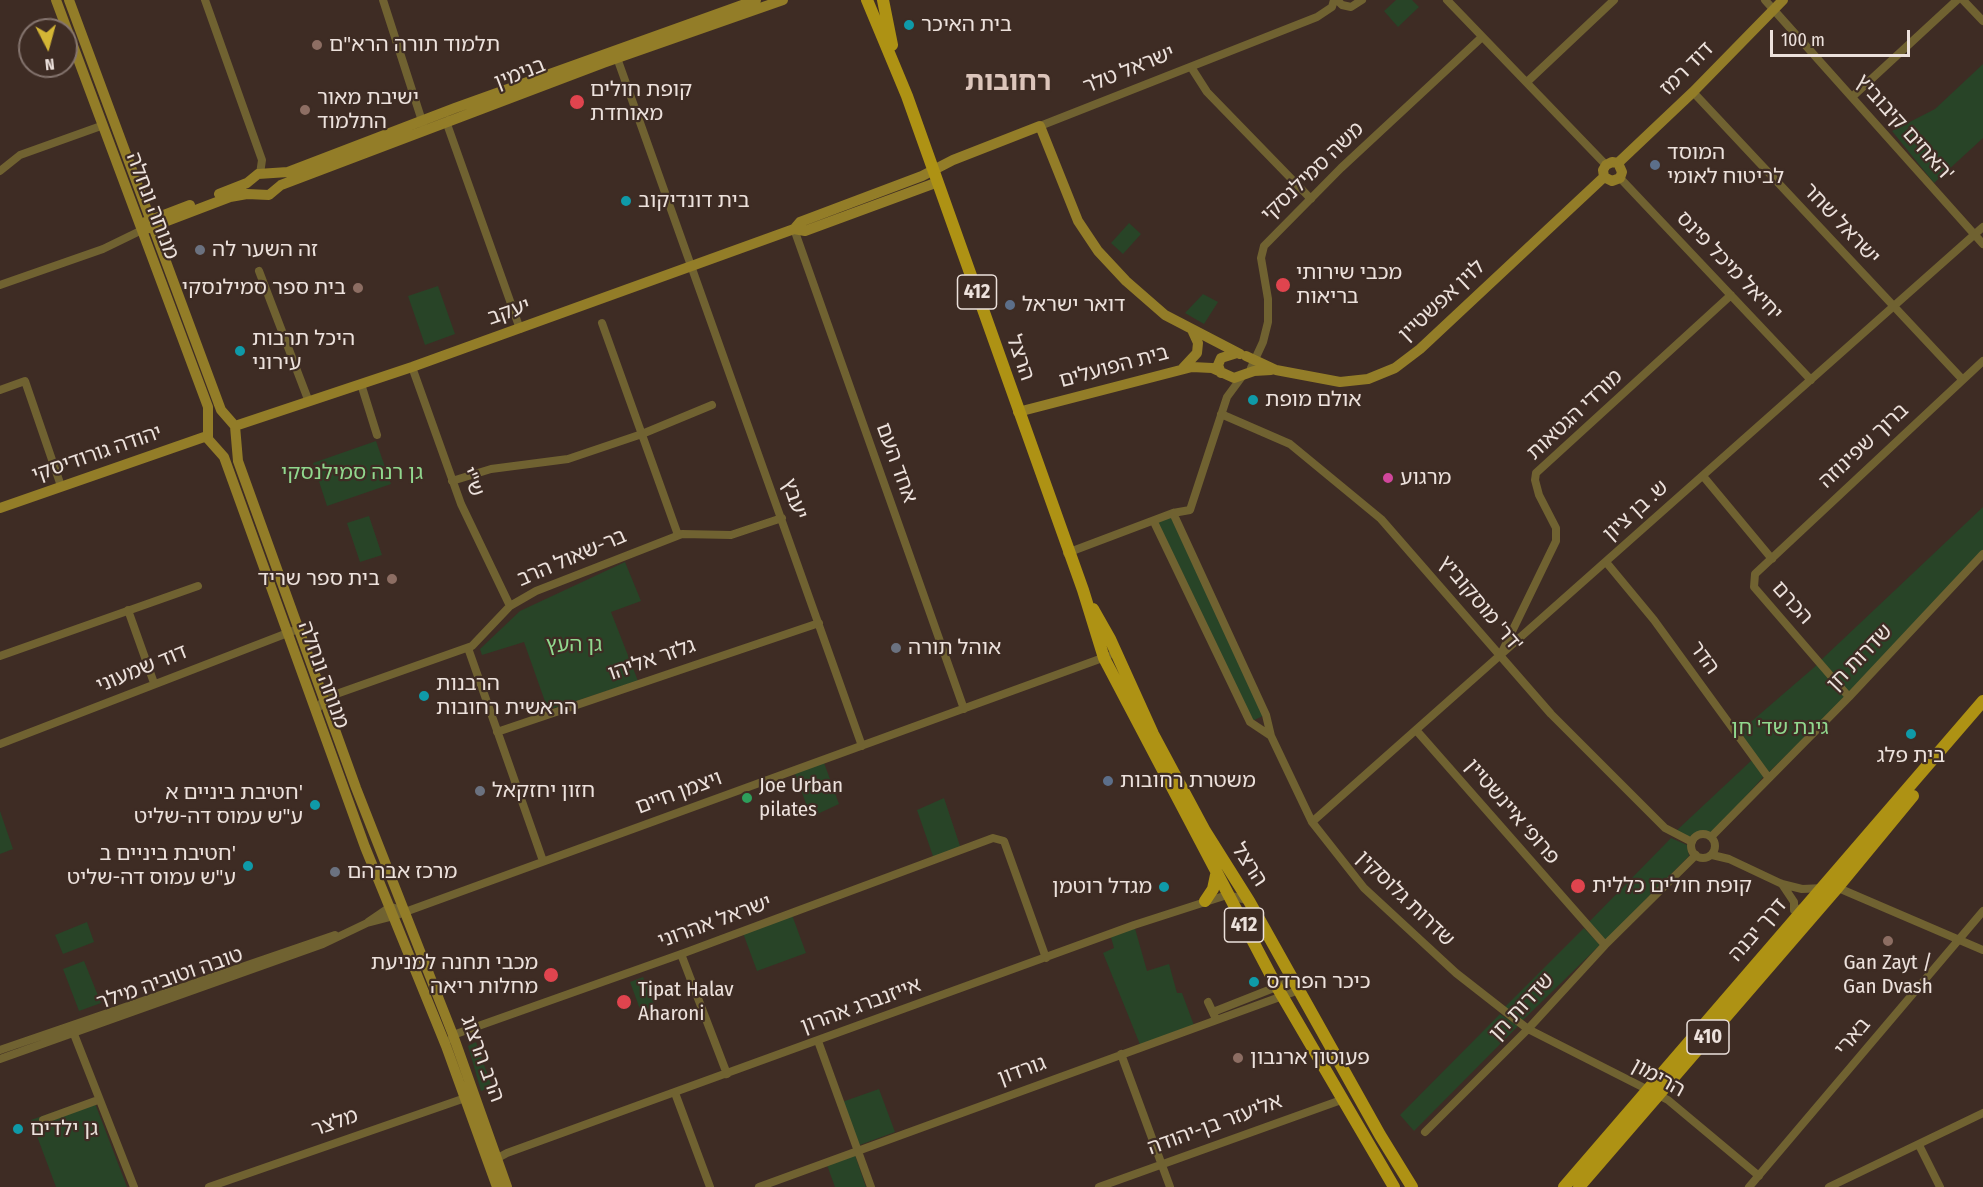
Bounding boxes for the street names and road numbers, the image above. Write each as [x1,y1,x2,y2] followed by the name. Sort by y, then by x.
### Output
[1655,37,1719,101] street label: דוד רמז
[1079,40,1179,100] street label: ישראל טלר
[491,53,549,95] street label: בנימין
[1849,69,1959,187] street label: האחים קיבוביץ'
[1257,117,1369,227] street label: משה סמילנסקי
[120,149,184,263] street label: מנוחה ונחלה
[1797,178,1885,270] street label: ישראל שחר
[1671,206,1787,326] street label: יחיאל מיכל פינס
[1394,255,1490,347] street label: לוין אפשטיין
[958,275,996,309] road number: 412
[484,293,534,331] street label: יעקב
[1000,332,1040,384] street label: הרצל
[1056,340,1172,394] street label: בית הפועלים
[1522,364,1628,466] street label: מורדי הגטאות
[1814,398,1914,494] street label: ברוך שפינוזה
[870,419,922,507] street label: אחד העם
[29,420,165,488] street label: יהודה גורודיסקי
[455,464,489,500] street label: ש"י
[775,475,813,523] street label: יעבץ
[1598,475,1674,547] street label: ש. בן ציון
[514,524,630,592] street label: בר-שאול הרב
[1433,551,1527,657] street label: דר' מוסקוביץ'
[1766,576,1818,630] street label: הכרם
[292,618,354,732] street label: מנוחה ונחלה
[1822,619,1898,697] street label: שדרות חן
[605,633,699,687] street label: גלזר אליהו
[1684,637,1724,679] street label: הדר
[93,639,191,699] street label: דוד שמעוני
[1459,754,1565,870] street label: פרופ׳ איינשטיין
[632,766,726,820] street label: ויצמן חיים
[1226,839,1272,891] street label: הרצל
[1351,846,1459,952] street label: שדרות גלוסקין
[655,890,775,954] street label: ישראל אהרוני
[1724,893,1792,967] street label: דרך יבנה
[1224,908,1264,942] road number: 412
[94,942,246,1016] street label: טובה וטוביה מילר
[1484,968,1560,1046] street label: שדרות חן
[797,973,925,1039] street label: אייזנברג אהרון
[455,1012,509,1106] street label: הרב הרצוג
[1830,1013,1876,1061] street label: בארי
[1687,1020,1729,1054] road number: 410
[994,1051,1050,1091] street label: גורדון
[1627,1053,1689,1103] street label: הרימון
[1144,1089,1286,1161] street label: אליעזר בן-יהודה
[308,1103,362,1143] street label: מלצר

